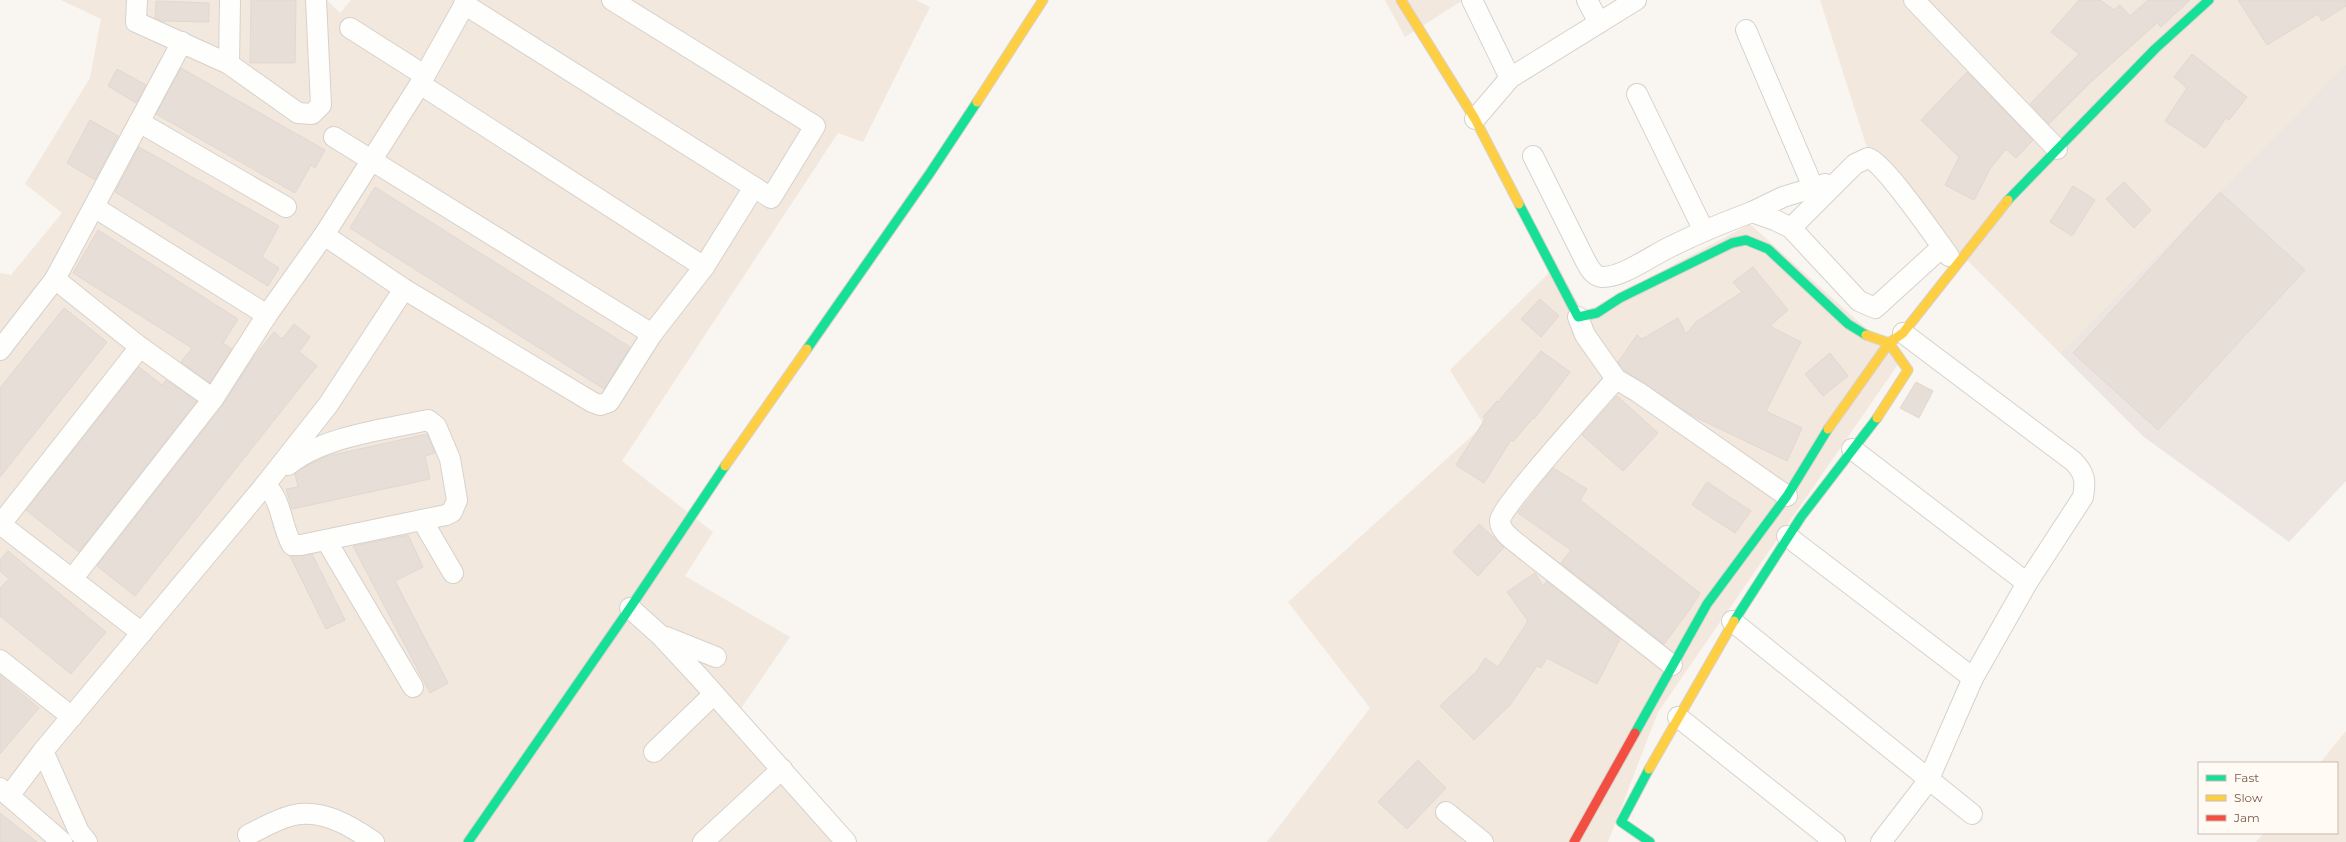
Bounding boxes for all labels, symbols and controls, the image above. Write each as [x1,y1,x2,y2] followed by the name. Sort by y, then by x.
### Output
[2198,762,2338,834] legend
[2234,770,2259,785] text: Fast
[2234,790,2263,805] text: Slow
[2233,810,2260,825] text: Jam

